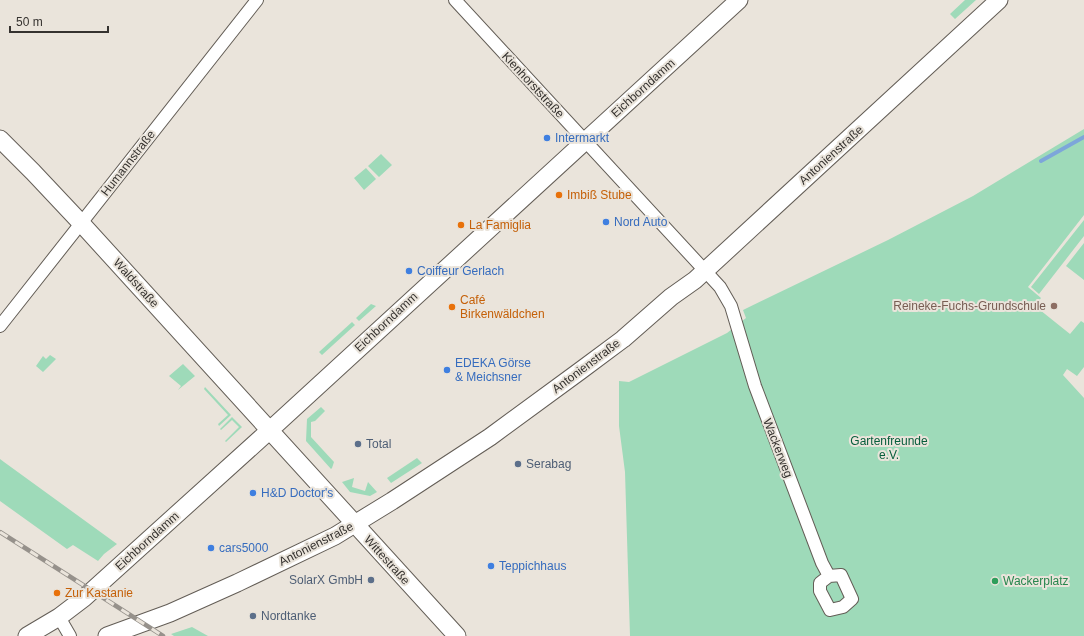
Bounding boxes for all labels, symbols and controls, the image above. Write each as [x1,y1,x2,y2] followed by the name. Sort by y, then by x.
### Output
[10,8,108,34] scale bar
[16,15,43,29] text: 50 m
[499,49,567,121] street label: Kienhorststraße
[608,56,678,120] street label: Eichborndamm
[796,122,866,187] street label: Antonienstraße
[98,127,158,199] street label: Humannstraße
[555,131,610,145] place label: Intermarkt
[542,133,552,143] marker: Intermarkt
[567,188,632,202] place label: Imbiß Stube
[554,190,564,200] marker: Imbiß Stube
[614,215,668,229] place label: Nord Auto
[601,217,611,227] marker: Nord Auto
[469,218,531,232] place label: La Famiglia
[456,220,466,230] marker: La Famiglia
[110,256,162,311] street label: Waldstraße
[417,264,504,278] place label: Coiffeur Gerlach
[404,266,414,276] marker: Coiffeur Gerlach
[352,289,420,355] street label: Eichborndamm
[460,293,545,321] place label: Café Birkenwäldchen
[893,299,1046,313] place label: Reineke-Fuchs-Grundschule
[1049,301,1059,311] marker: Reineke-Fuchs-Grundschule
[447,302,457,312] marker: Café Birkenwäldchen
[549,336,623,396] street label: Antonienstraße
[455,356,531,384] place label: EDEKA Görse & Meichsner
[442,365,452,375] marker: EDEKA Görse & Meichsner
[760,416,796,480] street label: Wackerweg
[850,434,928,462] park label: Gartenfreunde e.V.
[366,437,391,451] place label: Total
[353,439,363,449] marker: Total
[526,457,571,471] place label: Serabag
[513,459,523,469] marker: Serabag
[261,486,333,500] place label: H&D Doctor's
[248,488,258,498] marker: H&D Doctor's
[112,509,182,573] street label: Eichborndamm
[277,519,356,569] street label: Antonienstraße
[361,533,413,588] street label: Wittestraße
[219,541,269,555] place label: cars5000
[206,543,216,553] marker: cars5000
[499,559,566,573] place label: Teppichhaus
[486,561,496,571] marker: Teppichhaus
[289,573,363,587] place label: SolarX GmbH
[1003,574,1069,588] place label: Wackerplatz
[366,575,376,585] marker: SolarX GmbH
[990,576,1000,586] marker: Wackerplatz
[65,586,133,600] place label: Zur Kastanie
[52,588,62,598] marker: Zur Kastanie
[261,609,317,623] place label: Nordtanke
[248,611,258,621] marker: Nordtanke

